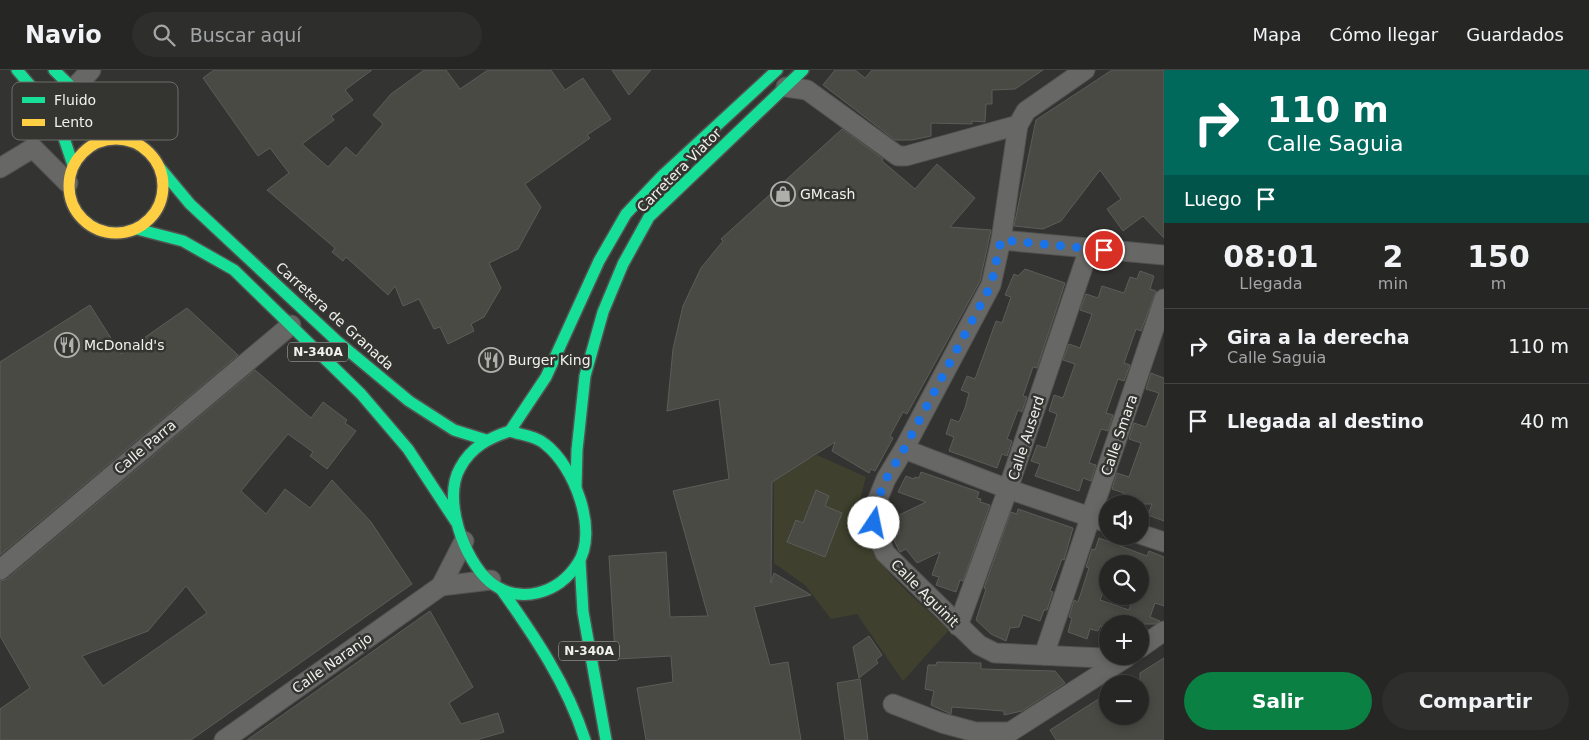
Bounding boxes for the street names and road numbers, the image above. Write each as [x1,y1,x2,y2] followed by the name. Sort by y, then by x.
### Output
[634,124,725,215] street label: Carretera Viator
[273,259,397,373] street label: Carretera de Granada
[288,342,348,362] road number: N-340A
[1098,392,1140,478] street label: Calle Smara
[1005,394,1047,482] street label: Calle Auserd
[111,417,179,477] street label: Calle Parra
[888,556,962,630] street label: Calle Aguinit
[289,630,375,696] street label: Calle Naranjo
[559,642,619,660] road number: N-340A

